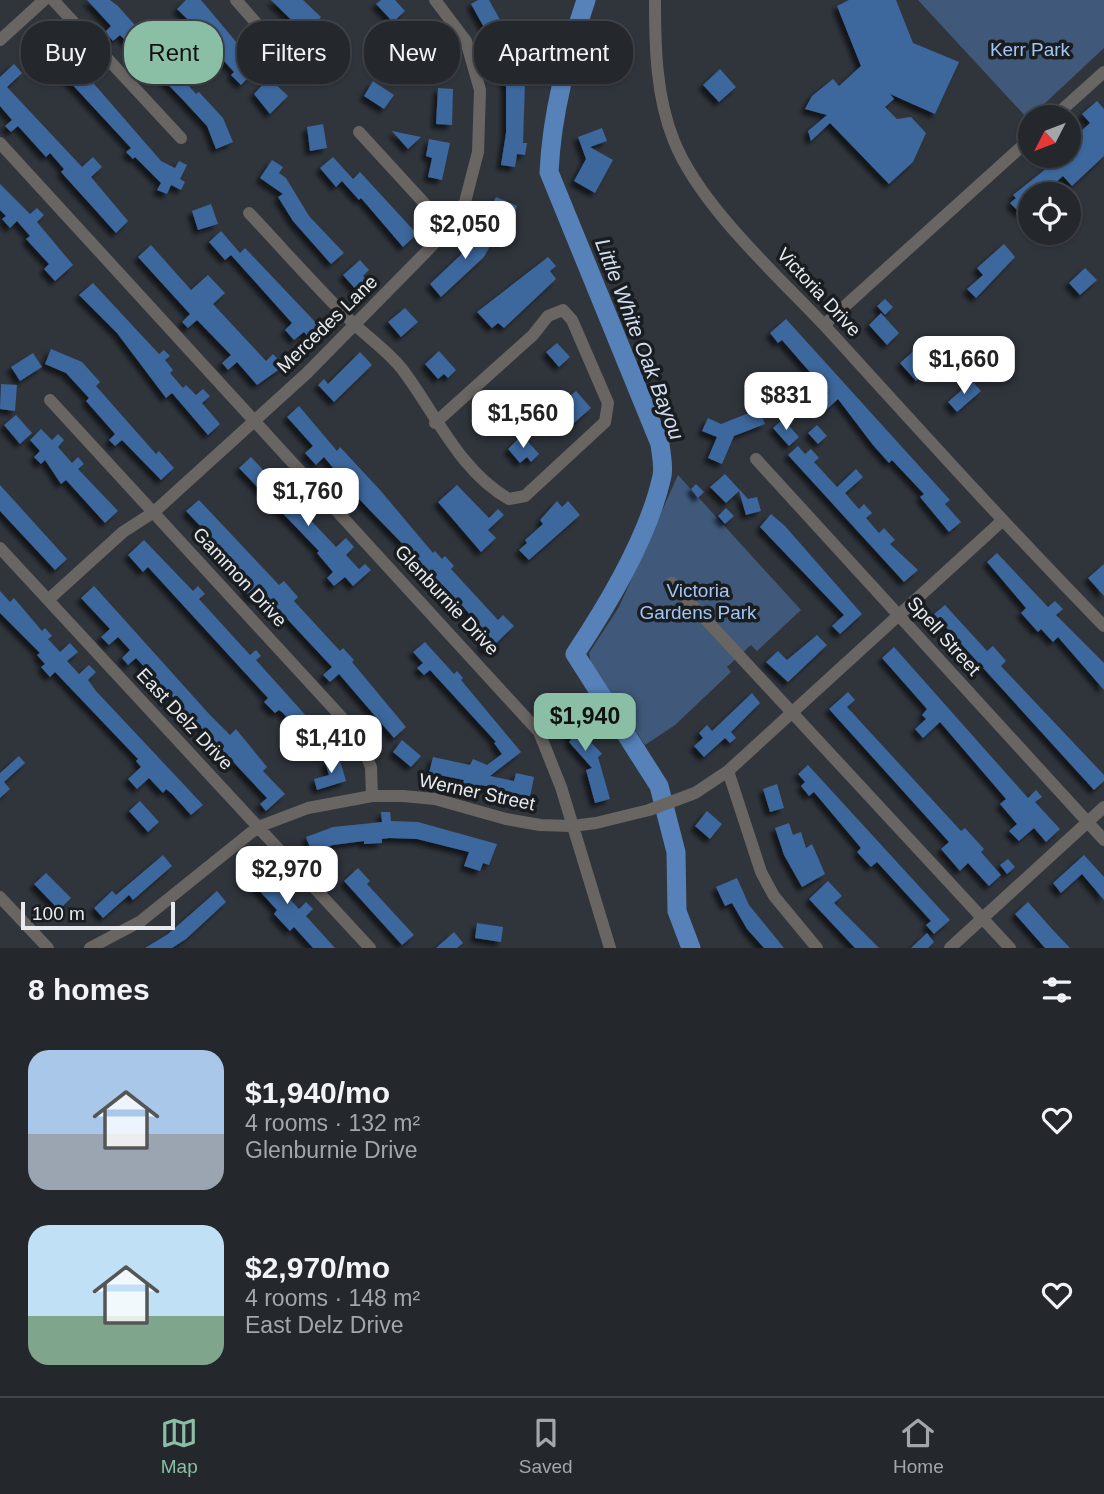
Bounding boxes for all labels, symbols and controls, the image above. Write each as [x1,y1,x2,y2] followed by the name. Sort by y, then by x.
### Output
[21,21,110,84] chip: Buy
[124,21,223,84] chip: Rent
[237,21,350,84] chip: Filters
[364,21,460,84] chip: New
[474,21,633,84] chip: Apartment
[990,39,1071,60] park label: Kerr Park
[1018,105,1082,168] north arrow
[1018,105,1081,245] map controls
[1018,182,1081,245] button: locate
[408,202,522,261] pin: $2,050
[430,211,500,237] text: $2,050
[591,235,689,443] water label: Little White Oak Bayou
[773,244,865,340] street label: Victoria Drive
[273,271,381,377] street label: Mercedes Lane
[907,336,1021,396] pin: $1,660
[929,346,999,372] text: $1,660
[745,372,827,432] pin: $831
[760,382,812,408] text: $831
[466,391,580,450] pin: $1,560
[488,400,558,426] text: $1,560
[251,468,365,528] pin: $1,760
[273,478,343,504] text: $1,760
[189,523,291,631] street label: Gammon Drive
[391,541,503,659] street label: Glenburnie Drive
[639,580,757,623] park label: Victoria Gardens Park
[903,592,985,680] street label: Spell Street
[133,664,237,774] street label: East Delz Drive
[528,694,642,753] pin: $1,940
[550,703,620,729] text: $1,940
[274,716,388,775] pin: $1,410
[296,725,366,751] text: $1,410
[417,769,538,815] street label: Werner Street
[230,846,344,906] pin: $2,970
[252,856,322,882] text: $2,970
[21,899,175,931] scale bar
[32,903,85,924] text: 100 m
[1038,971,1076,1009] icon: filters
[28,973,150,1006] text: 8 homes
[245,1076,390,1109] text: $1,940/mo
[84,1078,168,1162] icon: home
[1038,1101,1076,1139] icon: heart
[245,1110,420,1136] text: 4 rooms · 132 m²
[245,1137,418,1163] text: Glenburnie Drive
[245,1251,390,1284] text: $2,970/mo
[84,1253,168,1337] icon: home
[1038,1276,1076,1314] icon: heart
[245,1285,420,1311] text: 4 rooms · 148 m²
[245,1312,403,1338] text: East Delz Drive
[160,1414,198,1478] tab: Map
[519,1414,573,1478] tab: Saved
[893,1414,944,1478] tab: Home

